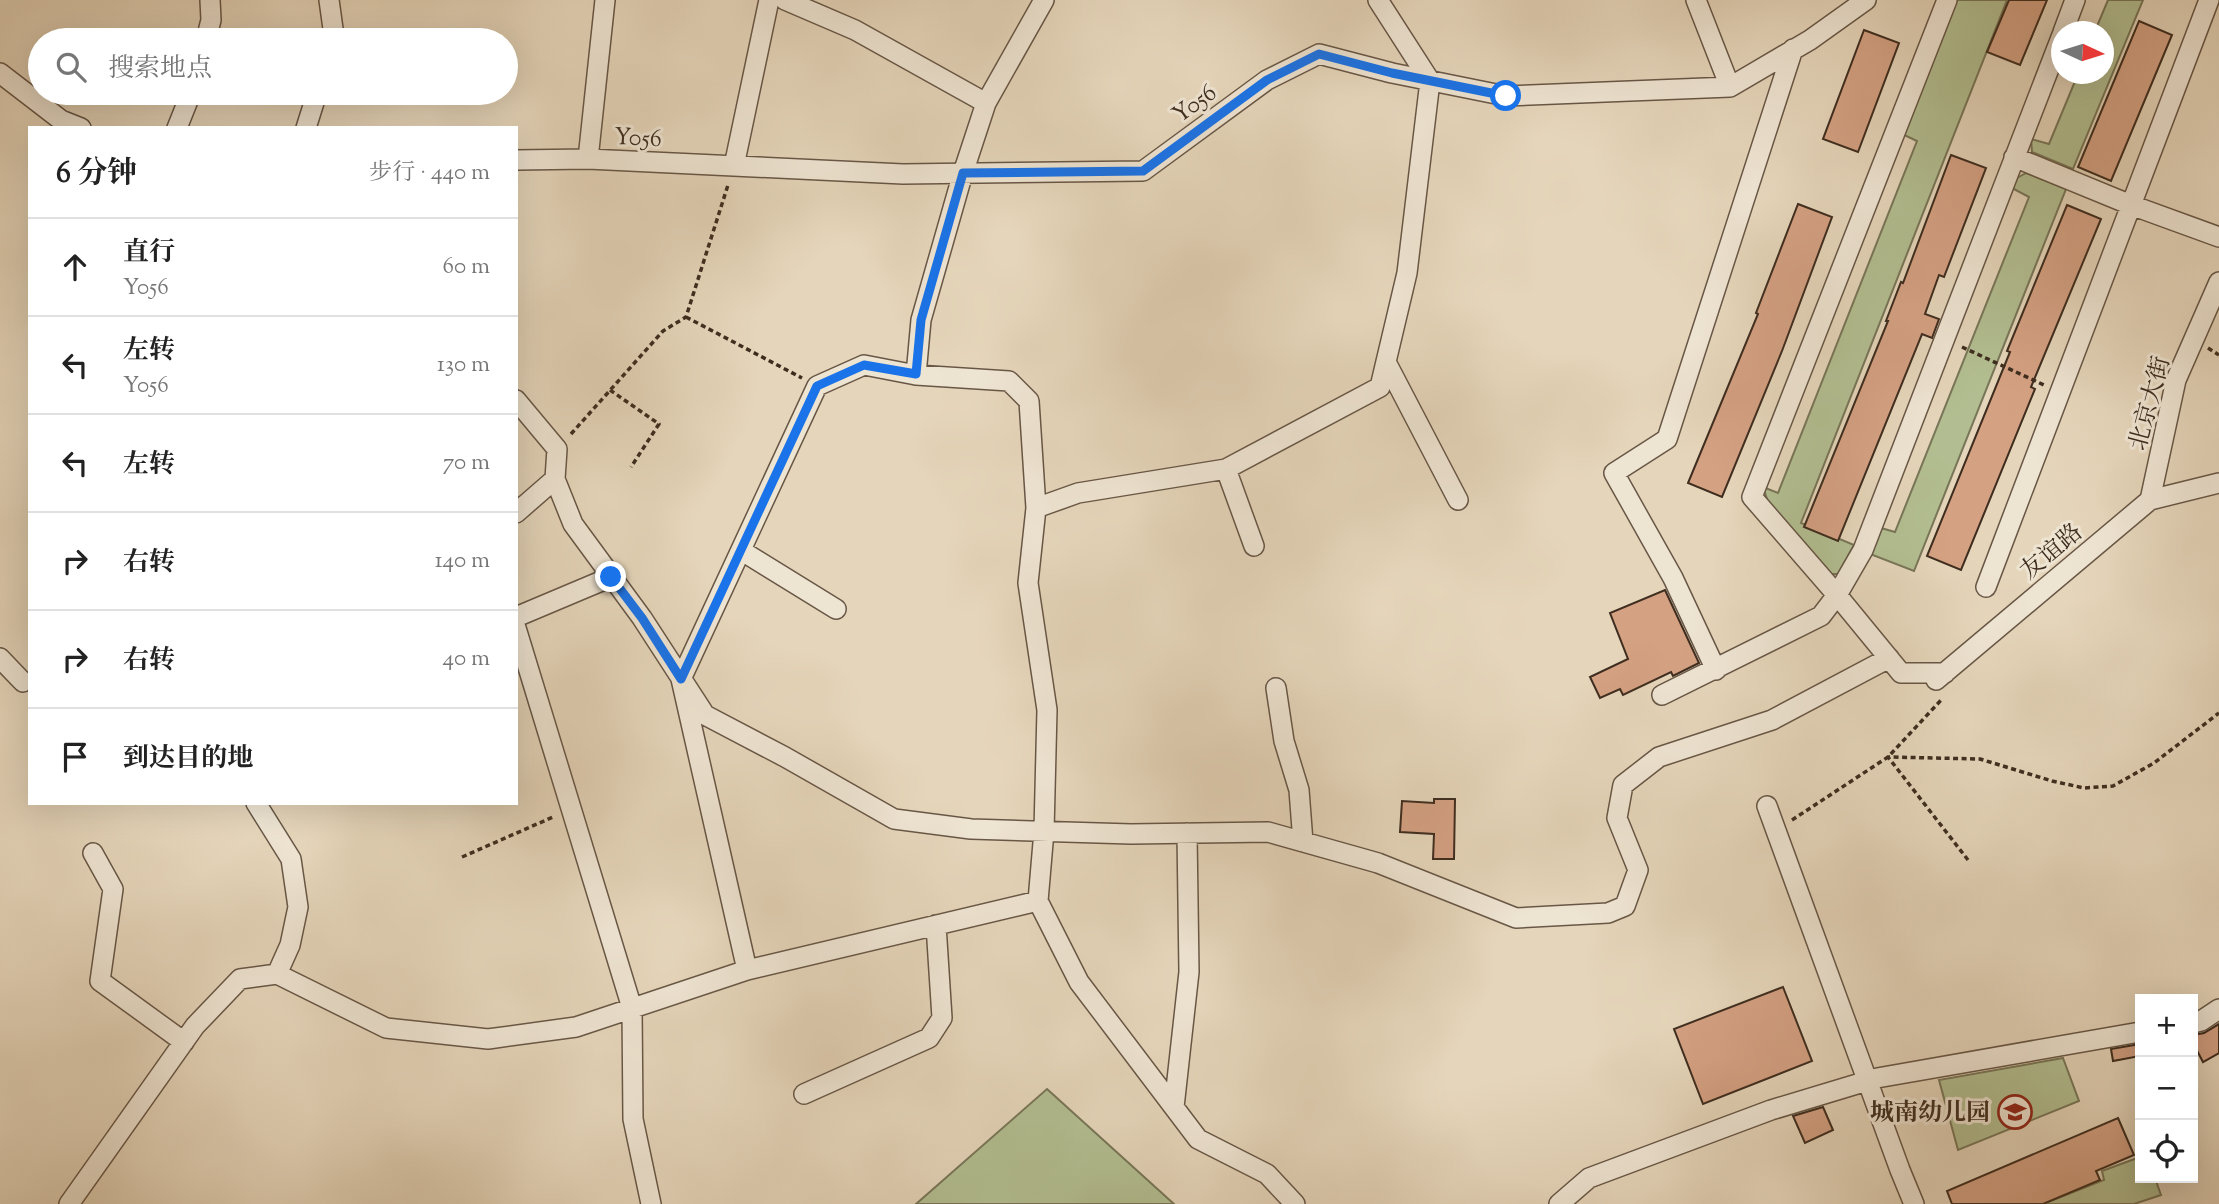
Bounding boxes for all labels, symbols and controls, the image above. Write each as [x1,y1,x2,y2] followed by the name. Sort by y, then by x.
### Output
[2051,21,2114,84] north arrow
[28,28,518,105] search box
[52,48,90,86] icon: search
[108,51,212,88] text: 搜索地点
[1166,77,1224,132] street label: Y056
[1490,80,1521,111] route start
[613,121,663,157] street label: Y056
[56,153,137,196] text: 6 分钟
[369,157,490,190] text: 步行 · 440 m
[123,235,175,272] text: 直行
[56,248,94,286] icon: ahead
[442,251,490,284] text: 60 m
[123,272,169,305] text: Y056
[123,333,175,370] text: 左转
[56,346,94,384] icon: left
[437,349,490,382] text: 130 m
[2122,353,2180,454] street label: 北京大街
[123,370,169,403] text: Y056
[56,444,94,482] icon: left
[123,447,175,484] text: 左转
[443,447,490,480] text: 70 m
[2014,516,2091,589] street label: 友谊路
[56,542,94,580] icon: right
[123,545,175,582] text: 右转
[435,545,490,578] text: 140 m
[595,561,626,592] route end
[56,640,94,678] icon: right
[123,643,175,680] text: 右转
[443,643,490,676] text: 40 m
[56,738,94,776] icon: arrive
[123,741,253,778] text: 到达目的地
[2135,994,2198,1183] map controls
[2135,994,2198,1057] button: +
[2135,1057,2198,1120] button: −
[1996,1093,2034,1131] school or university icon: 城南幼儿园
[1870,1097,1990,1131] place label: 城南幼儿园
[2135,1120,2198,1183] button: locate

